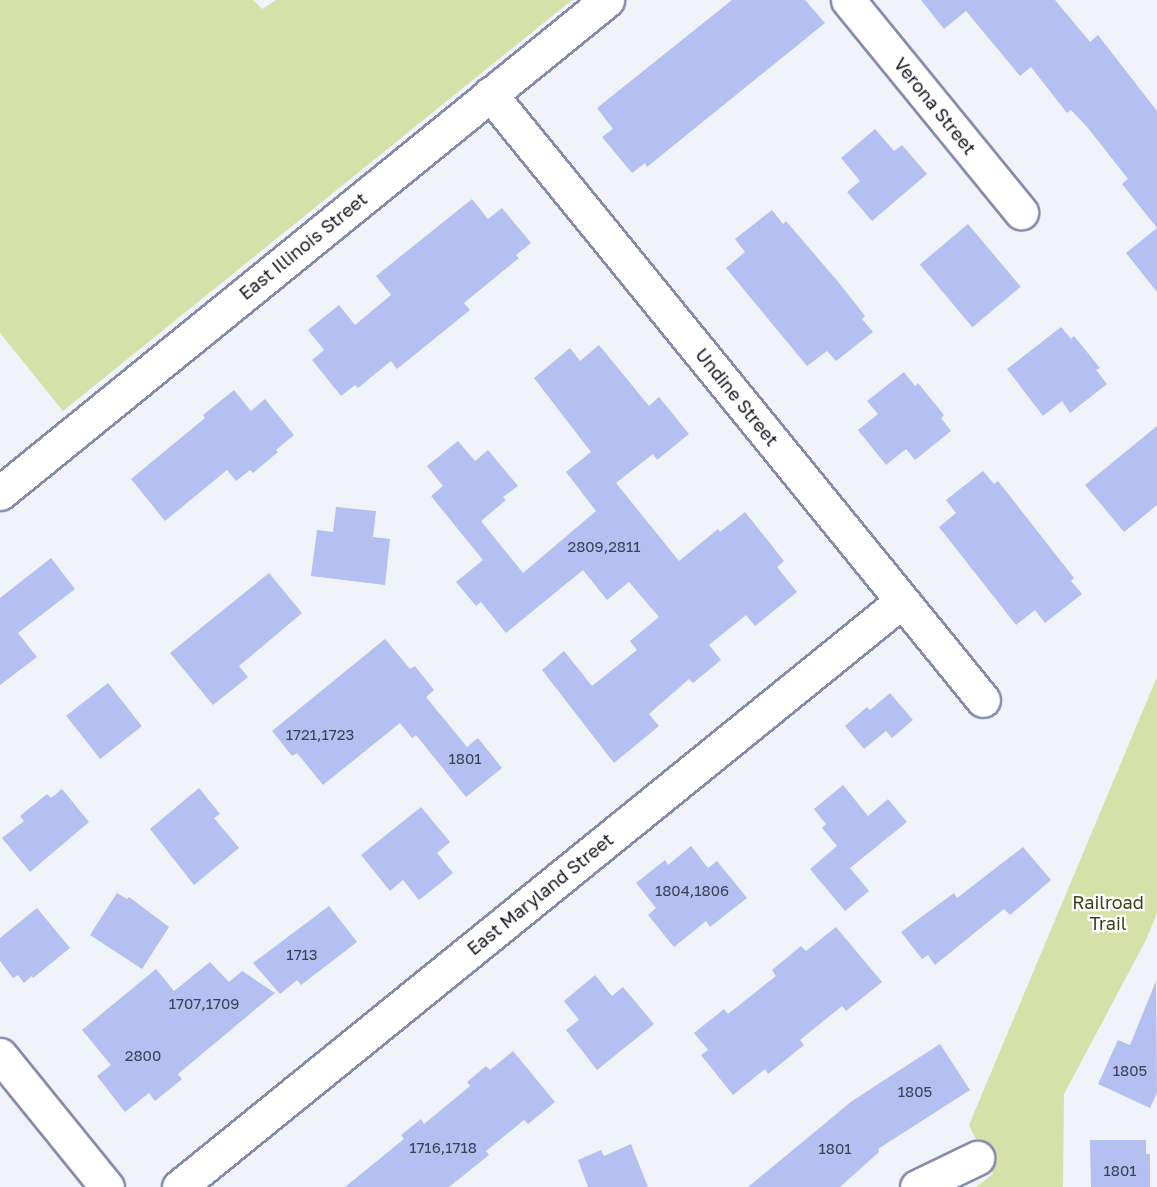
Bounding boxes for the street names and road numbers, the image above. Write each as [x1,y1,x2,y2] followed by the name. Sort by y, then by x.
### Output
[889,53,981,159] street label: Verona Street
[235,188,371,304] street label: East Illinois Street
[691,344,783,450] street label: Undine Street
[463,829,617,959] street label: East Maryland Street

